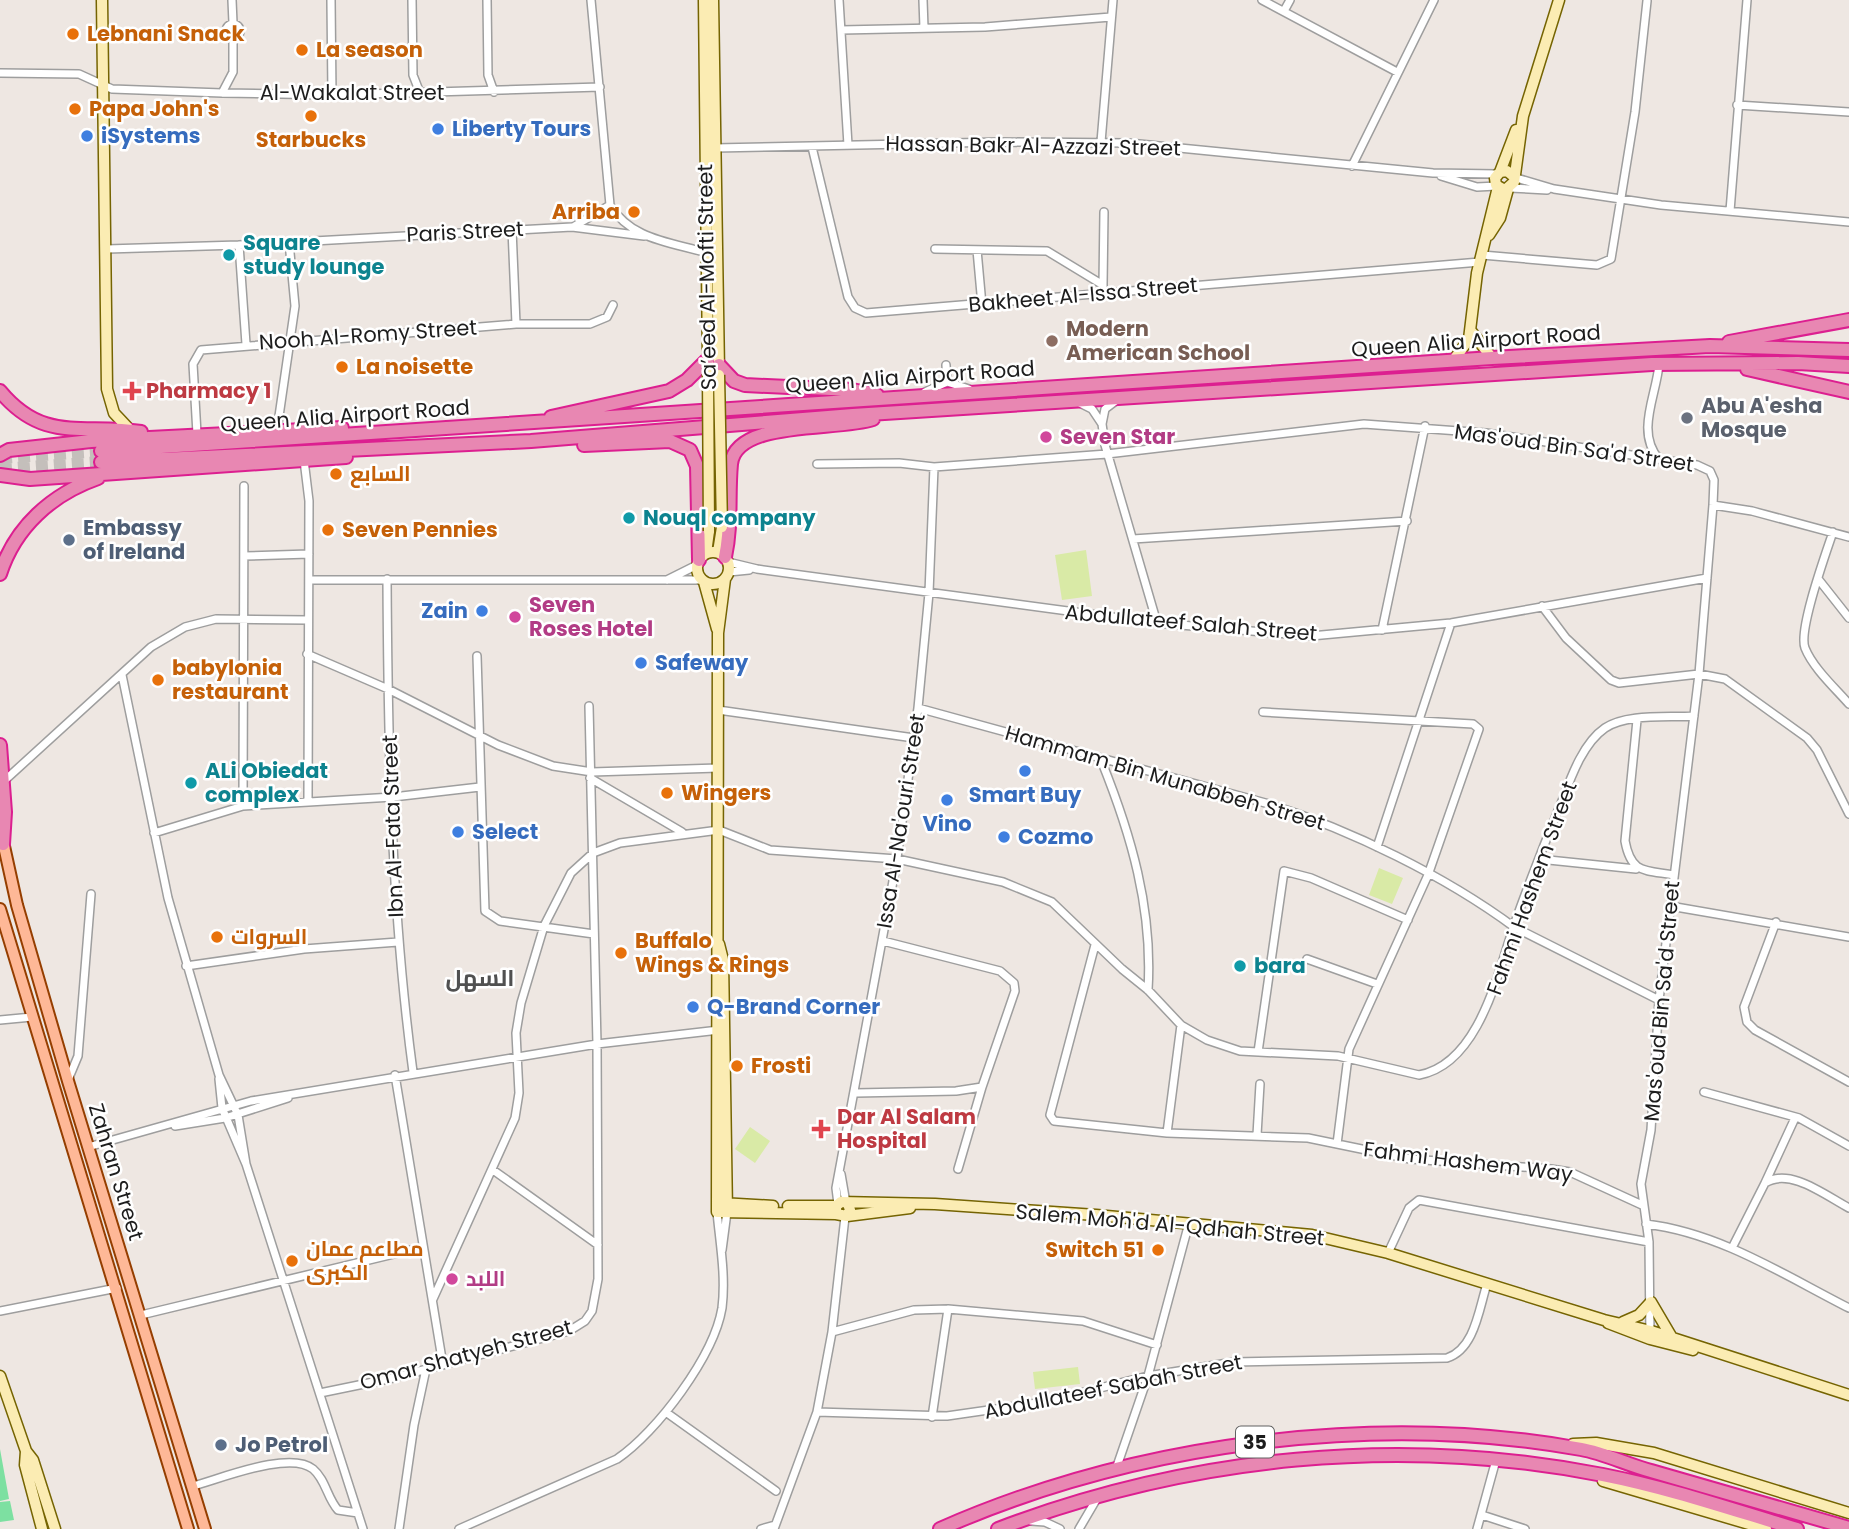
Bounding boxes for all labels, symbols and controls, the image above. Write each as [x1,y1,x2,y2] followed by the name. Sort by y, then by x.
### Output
[87,19,244,48] place label: Lebnani Snack
[65,26,81,42] marker: Lebnani Snack
[316,35,423,64] place label: La season
[294,42,310,58] marker: La season
[260,78,444,107] street label: Al-Wakalat Street
[89,94,220,123] place label: Papa John's
[67,101,83,117] marker: Papa John's
[303,108,319,124] marker: Starbucks
[452,114,591,143] place label: Liberty Tours
[101,121,201,150] place label: iSystems
[430,121,446,137] marker: Liberty Tours
[256,125,366,154] place label: Starbucks
[79,128,95,144] marker: iSystems
[885,128,1181,163] street label: Hassan Bakr Al-Azzazi Street
[690,164,723,390] street label: Sa’eed Al-Mofti Street
[552,197,620,226] place label: Arriba
[626,204,642,220] marker: Arriba
[406,214,524,249] street label: Paris Street
[243,228,385,281] place label: Square study lounge
[221,247,237,263] marker: Square study lounge
[967,270,1199,319] street label: Bakheet Al-Issa Street
[258,312,478,357] street label: Nooh Al-Romy Street
[1066,314,1250,367] place label: Modern American School
[1350,317,1602,364] street label: Queen Alia Airport Road
[1044,333,1060,349] marker: Modern American School
[356,352,473,381] place label: La noisette
[784,353,1036,400] street label: Queen Alia Airport Road
[334,359,350,375] marker: La noisette
[146,376,271,405] place label: Pharmacy 1
[124,383,140,399] marker: Pharmacy 1
[1701,391,1823,444] place label: Abu A'esha Mosque
[219,392,471,439] street label: Queen Alia Airport Road
[1679,410,1695,426] marker: Abu A'esha Mosque
[1452,416,1696,479] street label: Mas'oud Bin Sa'd Street
[1060,422,1175,451] place label: Seven Star
[1038,429,1054,445] marker: Seven Star
[350,459,411,488] place label: السابع
[328,466,344,482] marker: السابع
[643,503,816,532] place label: Nouql company
[621,510,637,526] marker: Nouql company
[83,513,185,566] place label: Embassy of Ireland
[342,515,498,544] place label: Seven Pennies
[320,522,336,538] marker: Seven Pennies
[61,532,77,548] marker: Embassy of Ireland
[529,590,653,643] place label: Seven Roses Hotel
[421,596,468,625] place label: Zain
[1064,597,1318,648] street label: Abdullateef Salah Street
[474,603,490,619] marker: Zain
[507,609,523,625] marker: Seven Roses Hotel
[655,648,749,677] place label: Safeway
[172,653,289,706] place label: babylonia restaurant
[633,655,649,671] marker: Safeway
[150,672,166,688] marker: babylonia restaurant
[869,711,932,930] street label: Issa Al-Na'ouri Street
[1002,718,1329,837] street label: Hammam Bin Munabbeh Street
[375,734,410,918] street label: Ibn Al-Fata Street
[205,756,328,809] place label: ALi Obiedat complex
[1017,763,1033,779] marker: Smart Buy
[183,775,199,791] marker: ALi Obiedat complex
[1479,777,1584,999] street label: Fahmi Hashem Street
[681,778,771,807] place label: Wingers
[969,780,1082,809] place label: Smart Buy
[659,785,675,801] marker: Wingers
[939,792,955,808] marker: Vino
[922,809,972,838] place label: Vino
[472,817,538,846] place label: Select
[1018,822,1093,851] place label: Cozmo
[450,824,466,840] marker: Select
[996,829,1012,845] marker: Cozmo
[1637,879,1686,1123] street label: Mas'oud Bin Sa'd Street
[231,922,307,951] place label: السروات
[635,926,789,979] place label: Buffalo Wings & Rings
[209,929,225,945] marker: السروات
[613,945,629,961] marker: Buffalo Wings & Rings
[1254,951,1306,980] place label: bara
[1232,958,1248,974] marker: bara
[446,962,514,994] district label: السهل
[707,992,880,1021] place label: Q-Brand Corner
[685,999,701,1015] marker: Q-Brand Corner
[751,1051,811,1080] place label: Frosti
[729,1058,745,1074] marker: Frosti
[82,1100,151,1244] street label: Zahran Street
[837,1102,976,1155] place label: Dar Al Salam Hospital
[811,1119,831,1139] marker: Dar Al Salam Hospital
[1362,1134,1574,1189] street label: Fahmi Hashem Way
[1014,1197,1326,1252] street label: Salem Moh'd Al-Qdhah Street
[306,1234,424,1287] place label: مطاعم عمان الكبرى
[1045,1235,1144,1264] place label: Switch 51
[1150,1242,1166,1258] marker: Switch 51
[284,1253,300,1269] marker: مطاعم عمان الكبرى
[466,1264,505,1293] place label: اللبد
[444,1271,460,1287] marker: اللبد
[356,1312,575,1397] street label: Omar Shatyeh Street
[981,1347,1244,1426] street label: Abdullateef Sabah Street
[1236,1426,1274,1458] road number: 35
[235,1430,328,1459] place label: Jo Petrol
[213,1437,229,1453] marker: Jo Petrol

